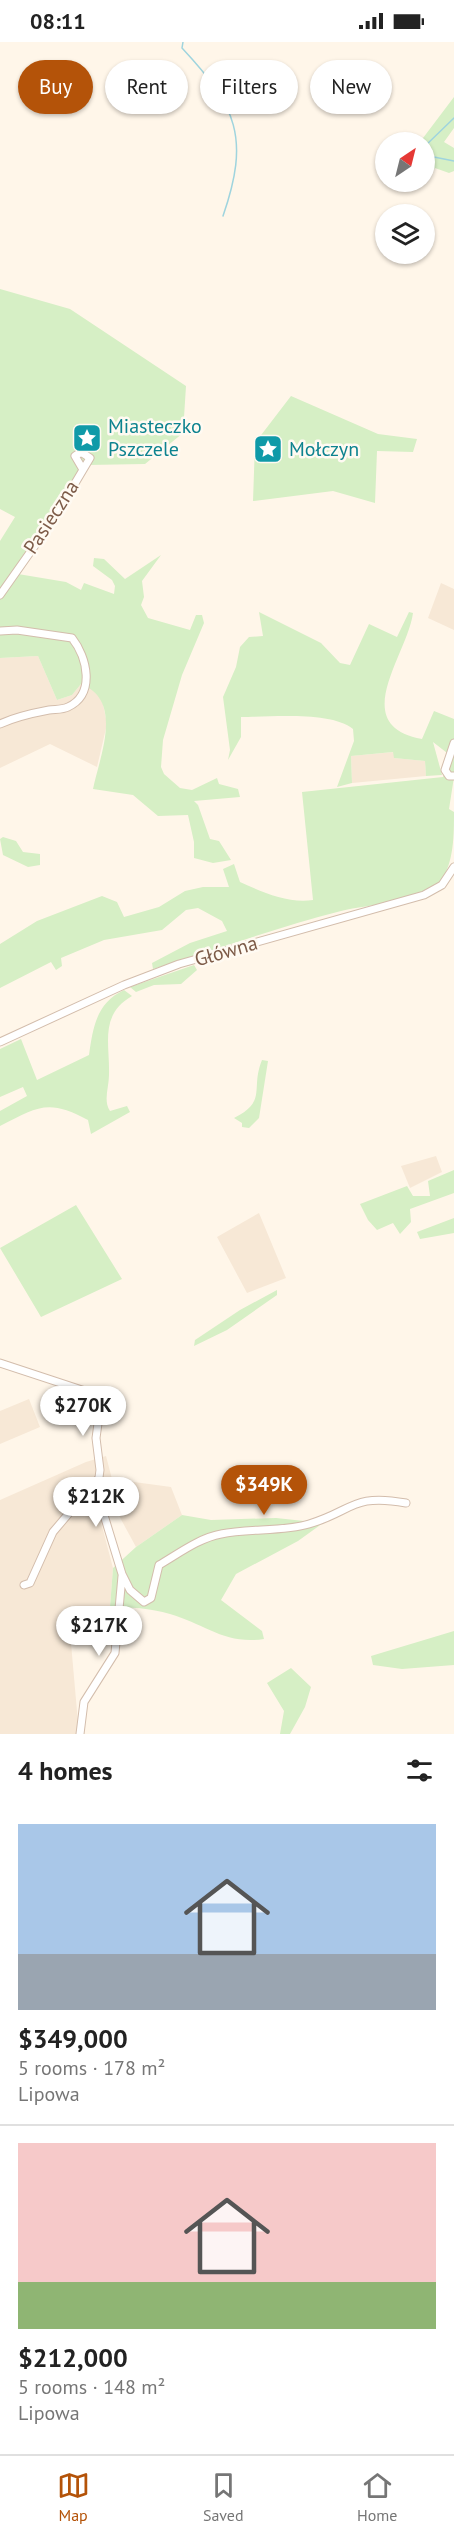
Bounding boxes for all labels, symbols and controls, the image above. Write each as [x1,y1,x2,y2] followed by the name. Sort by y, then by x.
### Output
[30,7,86,35] text: 08:11
[18,60,93,114] chip: Buy
[105,60,188,114] chip: Rent
[200,60,298,114] chip: Filters
[310,60,392,114] chip: New
[375,132,435,192] north arrow
[375,132,435,264] map controls
[375,204,435,264] button: layers
[108,413,202,462] place label: Miasteczko Pszczele
[71,422,103,454] place icon: Miasteczko Pszczele
[252,433,284,465] place icon: Mołczyn
[289,436,359,462] place label: Mołczyn
[18,475,84,559] street label: Pasieczna
[192,930,260,972] street label: Główna
[41,1386,125,1437] pin: $270K
[54,1392,112,1418] text: $270K
[222,1465,306,1516] pin: $349K
[235,1471,293,1497] text: $349K
[54,1477,138,1528] pin: $212K
[67,1483,125,1509] text: $212K
[57,1606,141,1657] pin: $217K
[70,1612,128,1638] text: $217K
[18,1754,113,1787] text: 4 homes
[403,1754,436,1787] icon: filters
[173,1863,281,1971] icon: home
[18,2022,128,2055] text: $349,000
[18,2055,165,2081] text: 5 rooms · 178 m²
[18,2081,80,2107] text: Lipowa
[173,2182,281,2290] icon: home
[18,2341,128,2374] text: $212,000
[18,2374,165,2400] text: 5 rooms · 148 m²
[18,2400,80,2426] text: Lipowa
[57,2469,90,2525] tab: Map
[203,2469,244,2525] tab: Saved
[357,2469,397,2525] tab: Home

